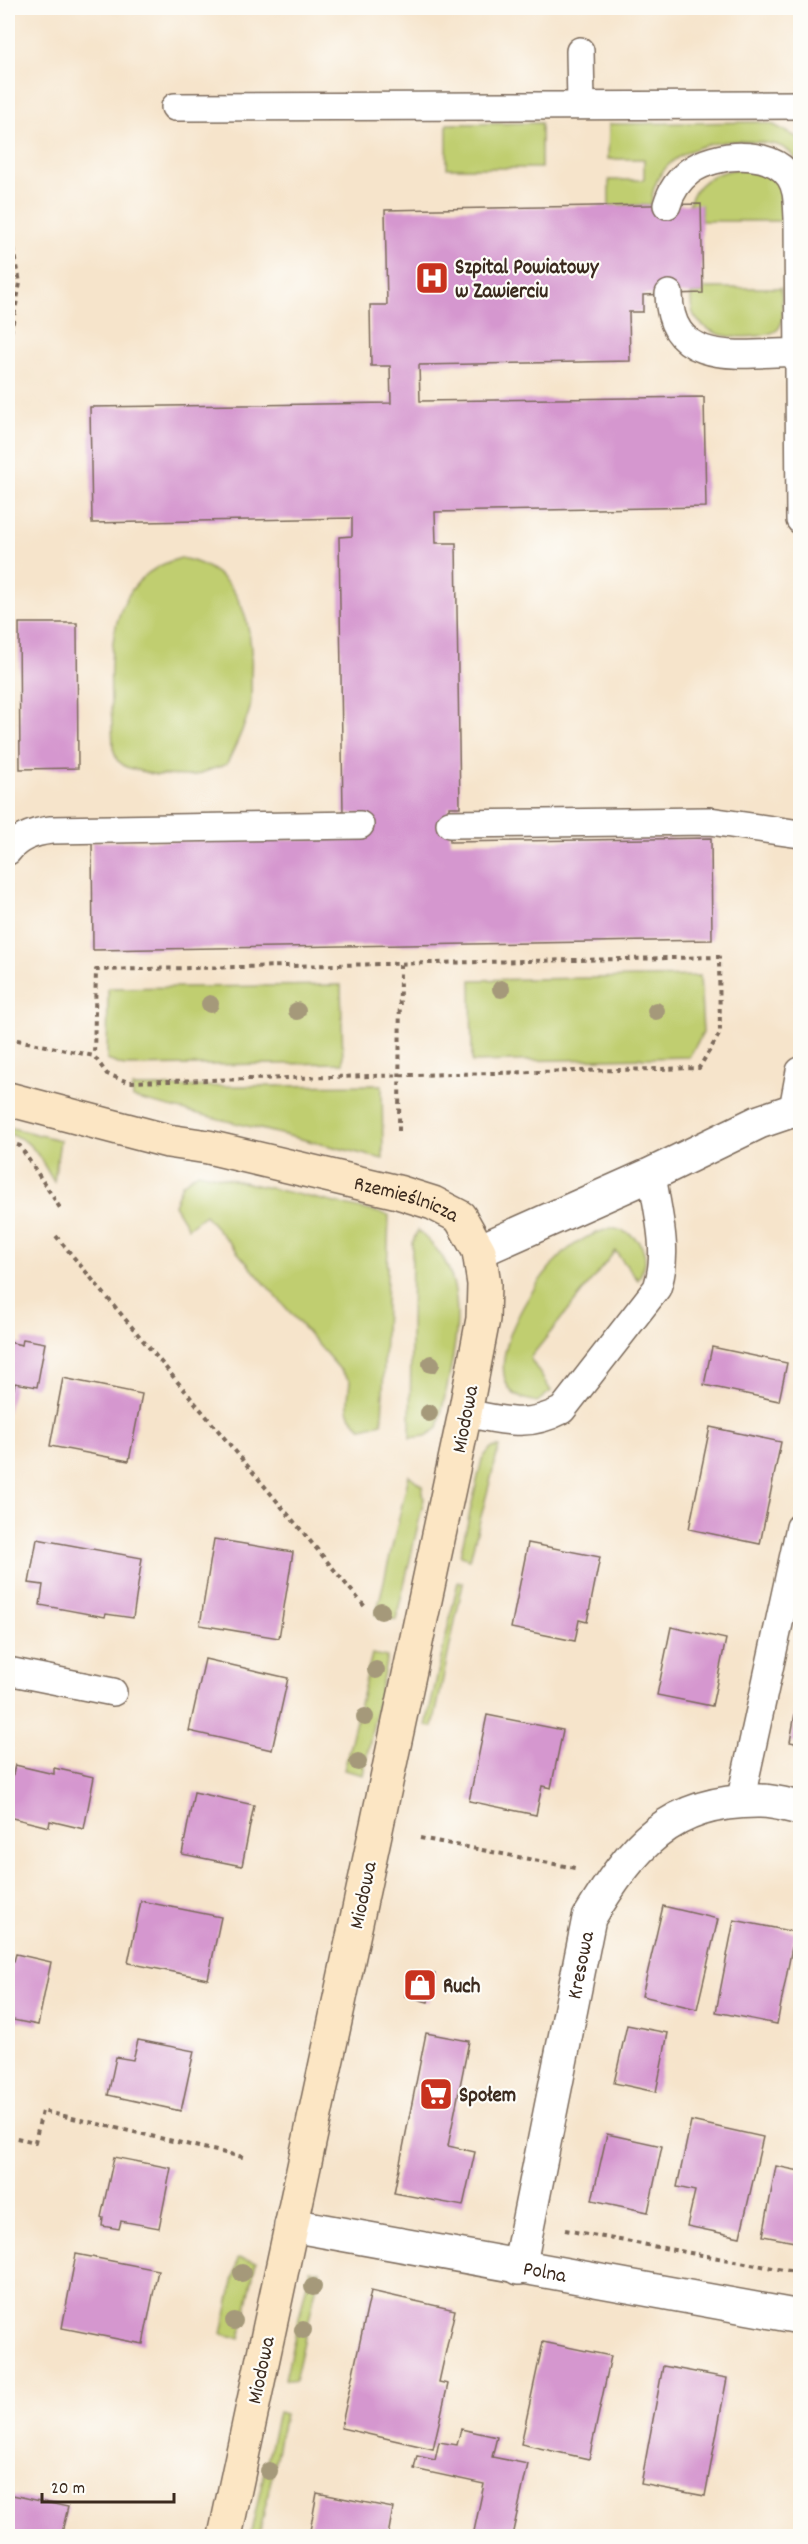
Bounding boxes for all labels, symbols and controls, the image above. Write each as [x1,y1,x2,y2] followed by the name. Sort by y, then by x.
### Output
[455,254,600,308] place label: Szpital Powiatowy w Zawierciu
[414,260,450,296] hospital icon: Szpital Powiatowy w Zawierciu
[350,1170,464,1232] street label: Rzemieślnicza
[446,1382,488,1456] street label: Miodowa
[343,1858,387,1932] street label: Miodowa
[561,1928,604,2002] street label: Kresowa
[402,1967,438,2003] shop icon: Ruch
[443,1973,481,2003] place label: Ruch
[418,2076,454,2112] supermarket icon: Społem
[459,2082,516,2112] place label: Społem
[520,2255,570,2293] street label: Polna
[241,2333,285,2407] street label: Miodowa
[42,2466,174,2504] scale bar
[51,2477,85,2502] text: 20 m

